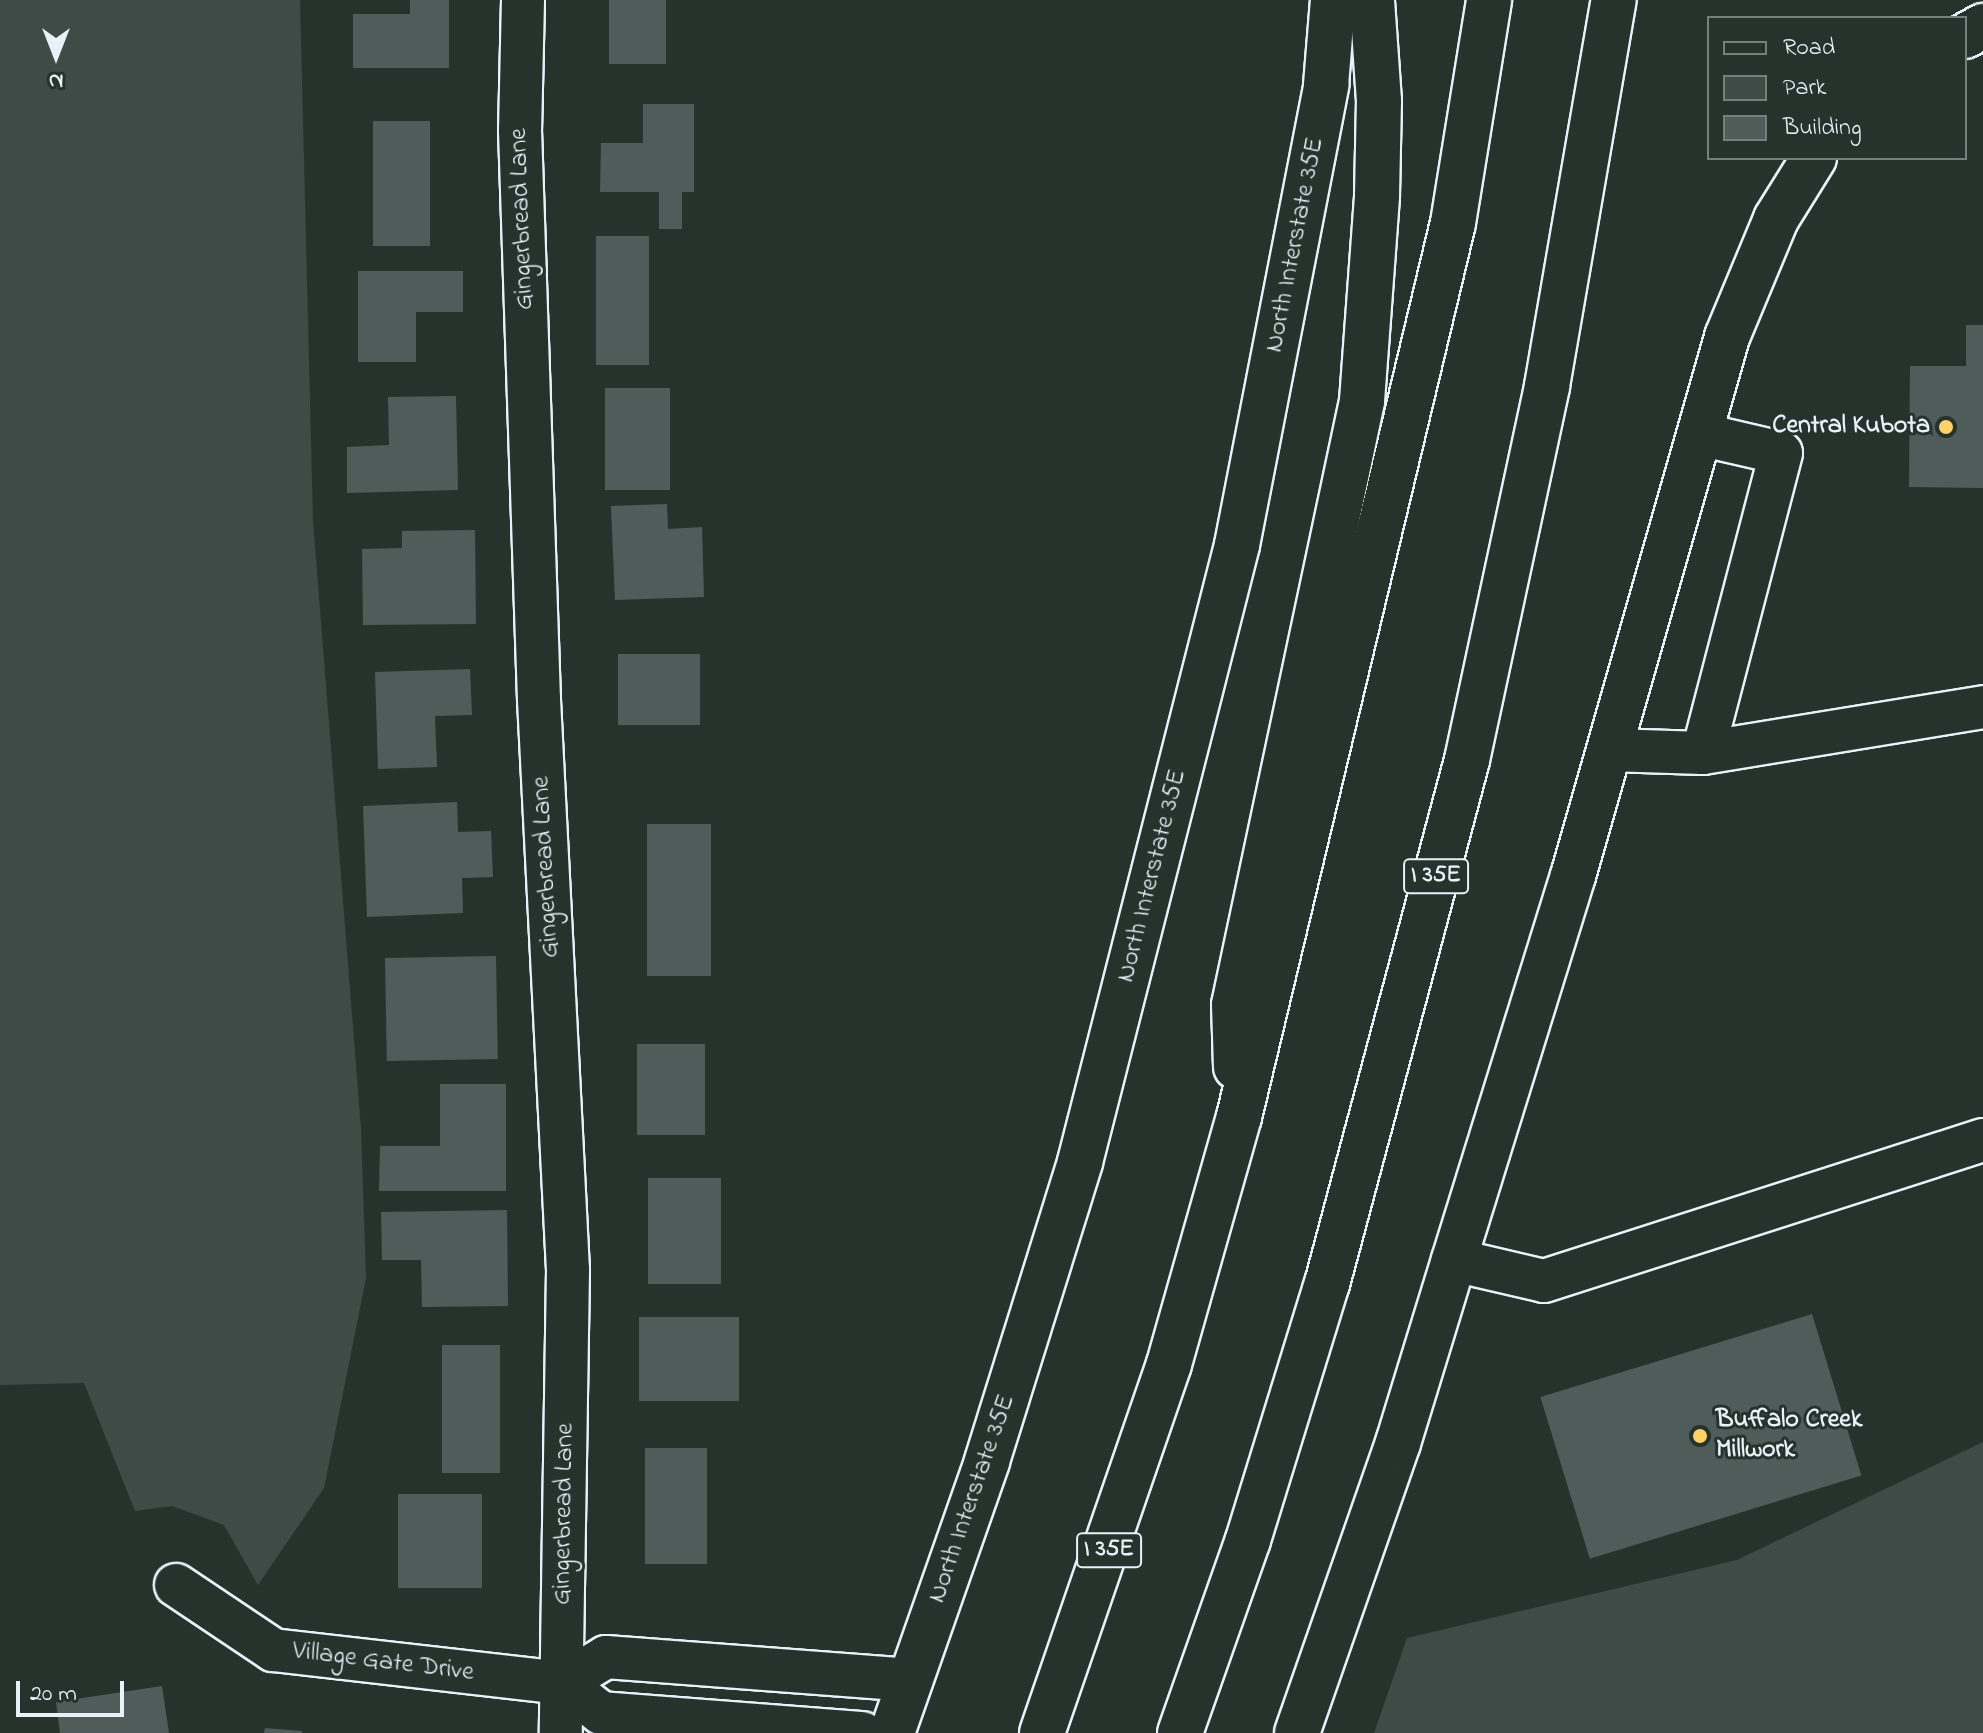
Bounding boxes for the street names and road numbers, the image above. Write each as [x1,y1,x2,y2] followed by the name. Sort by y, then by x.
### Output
[504,128,542,310] street label: Gingerbread Lane
[1260,135,1332,355] street label: North Interstate 35E
[1111,766,1195,986] street label: North Interstate 35E
[527,775,567,959] street label: Gingerbread Lane
[1402,856,1470,896] road number: I 35E
[923,1391,1023,1607] street label: North Interstate 35E
[548,1423,582,1605] street label: Gingerbread Lane
[1075,1530,1143,1570] road number: I 35E
[291,1636,475,1690] street label: Village Gate Drive

